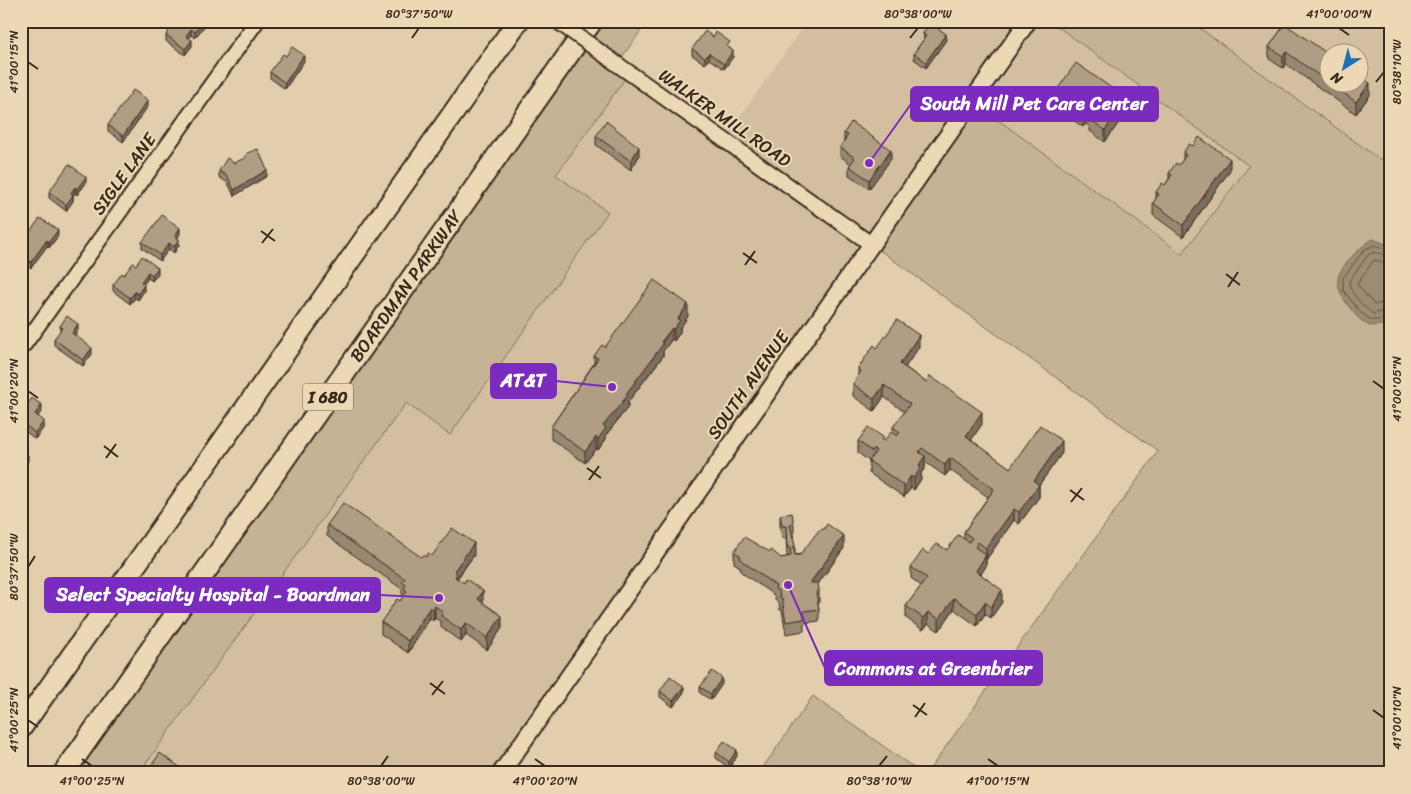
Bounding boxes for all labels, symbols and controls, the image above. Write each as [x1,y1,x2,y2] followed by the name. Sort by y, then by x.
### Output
[385,3,453,25] text: 80°37'50"W
[884,3,953,25] text: 80°38'00"W
[1306,3,1373,25] text: 41°00'00"N
[3,30,25,94] text: 41°00'15"N
[1386,39,1408,105] text: 80°38'10"W
[1318,42,1368,92] north arrow
[652,60,798,176] street label: WALKER MILL ROAD
[1325,65,1349,92] text: N
[911,87,1158,121] callout: South Mill Pet Care Center
[919,87,1149,120] text: South Mill Pet Care Center
[83,125,166,222] street label: SIGLE LANE
[341,202,471,369] street label: BOARDMAN PARKWAY
[698,323,798,446] street label: SOUTH AVENUE
[1386,356,1408,422] text: 41°00'05"N
[3,358,25,424] text: 41°00'20"N
[491,364,556,398] callout: AT&T
[499,364,547,397] text: AT&T
[303,384,353,411] road number: I 680
[3,533,25,601] text: 80°37'50"W
[45,578,380,612] callout: Select Specialty Hospital - Boardman
[55,578,371,611] text: Select Specialty Hospital - Boardman
[825,651,1042,685] callout: Commons at Greenbrier
[833,652,1034,685] text: Commons at Greenbrier
[1386,686,1408,750] text: 41°00'10"N
[3,687,25,752] text: 41°00'25"N
[60,770,125,792] text: 41°00'25"N
[347,770,416,792] text: 80°38'00"W
[512,770,578,792] text: 41°00'20"N
[846,770,912,792] text: 80°38'10"W
[966,770,1030,792] text: 41°00'15"N

